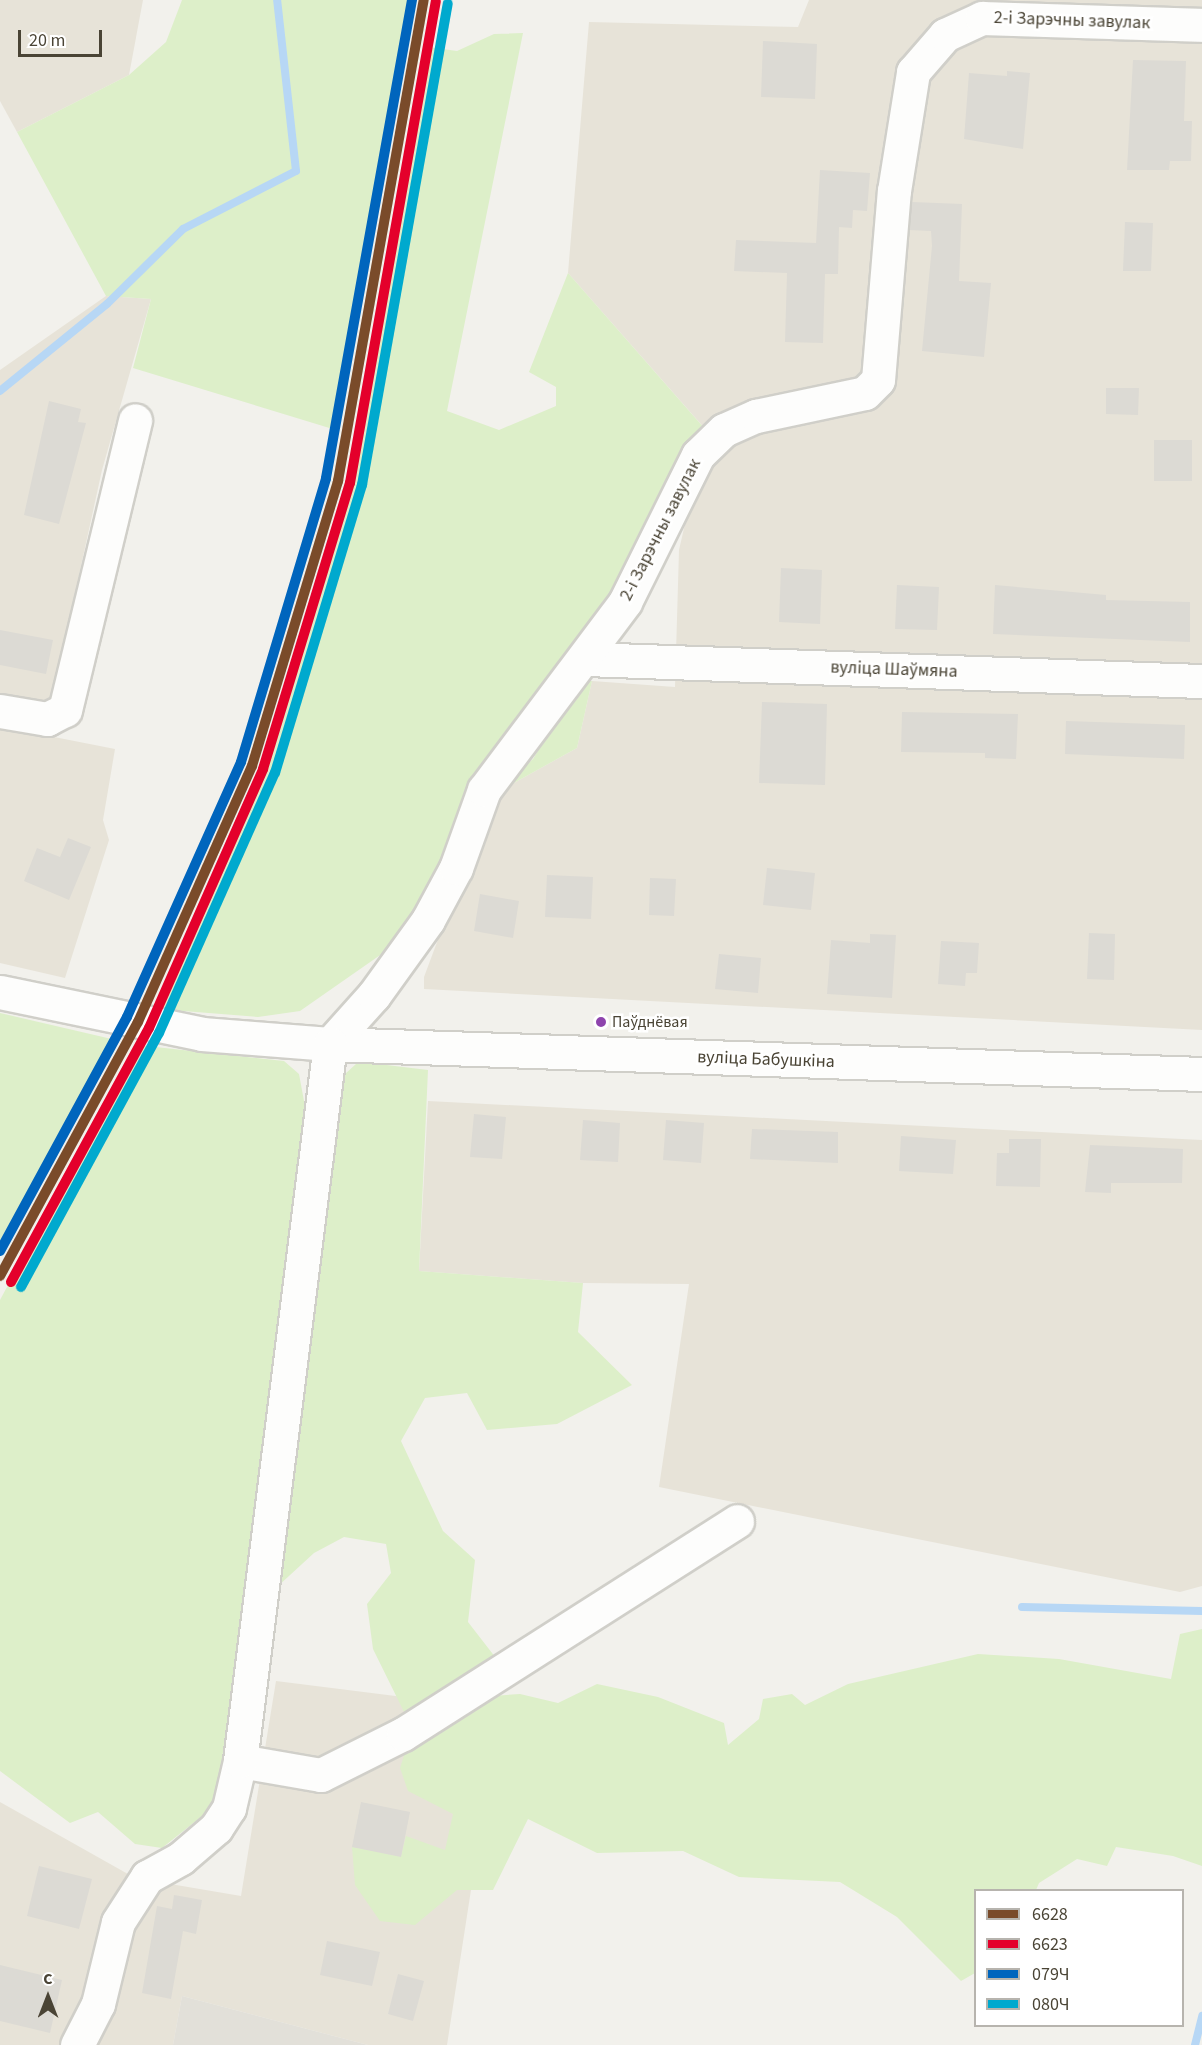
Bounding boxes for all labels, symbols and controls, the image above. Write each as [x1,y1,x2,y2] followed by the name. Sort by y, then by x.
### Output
[993,7,1151,35] street label: 2-і Зарэчны завулак
[21,18,105,56] scale bar
[29,28,65,53] text: 20 m
[616,455,706,605] street label: 2-і Зарэчны завулак
[830,657,958,683] street label: вуліца Шаўмяна
[612,1012,688,1032] place label: Паўднёвая
[595,1016,607,1028] marker: Паўднёвая
[697,1047,835,1073] street label: вуліца Бабушкіна
[974,1889,1184,2027] legend
[1032,1902,1068,1927] text: 6628
[1032,1932,1068,1957] text: 6623
[1032,1962,1070,1987] text: 079Ч
[18,1967,78,2027] north arrow
[43,1968,53,1990] text: С
[1032,1992,1070,2017] text: 080Ч

